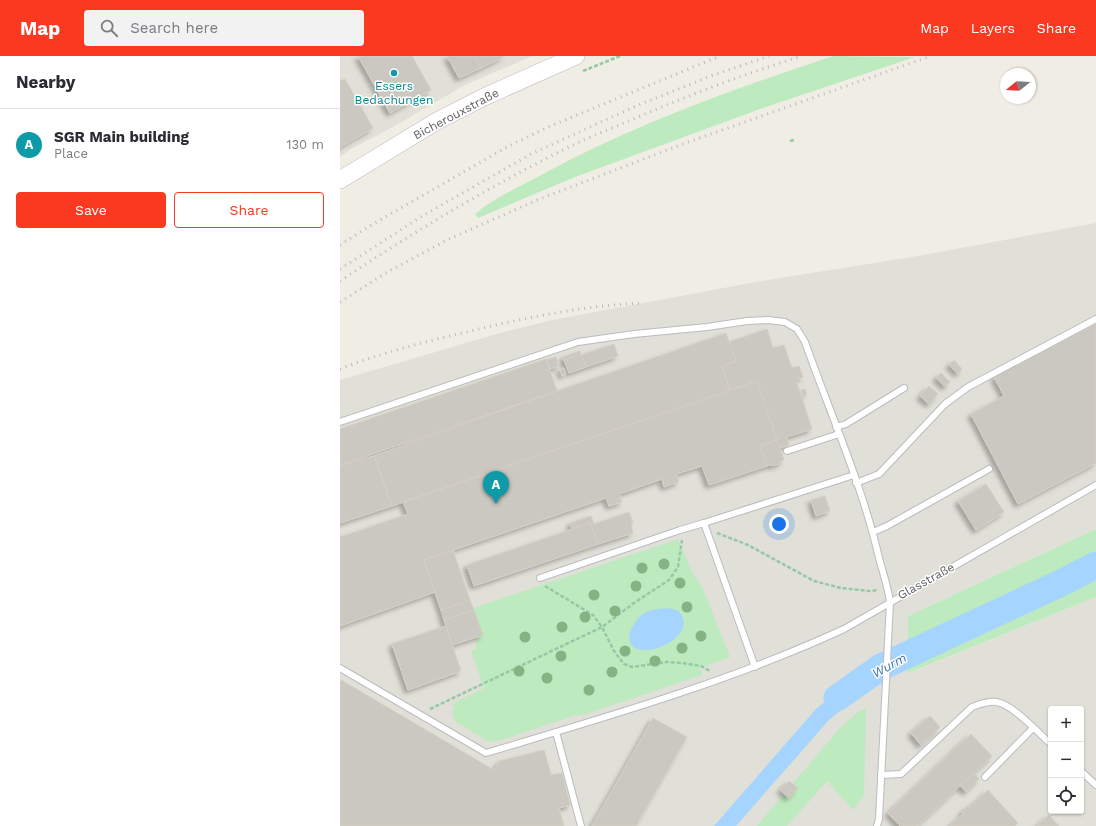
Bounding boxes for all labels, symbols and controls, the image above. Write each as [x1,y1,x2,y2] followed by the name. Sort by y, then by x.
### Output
[84,10,364,46] search box
[20,17,60,40] text: Map
[98,17,120,39] icon: search
[130,19,218,37] text: Search here
[920,20,949,36] text: Map
[971,20,1015,36] text: Layers
[1037,20,1076,36] text: Share
[389,68,399,78] marker: Essers Bedachungen
[1000,68,1036,104] north arrow
[16,72,75,92] text: Nearby
[355,79,433,107] place label: Essers Bedachungen
[411,86,501,142] street label: Bicherouxstraße
[54,128,189,146] text: SGR Main building
[25,137,33,152] text: A
[286,137,324,152] text: 130 m
[54,146,88,161] text: Place
[16,192,166,228] button: Save
[174,192,324,228] button: Share
[483,471,509,504] pin: A
[769,514,789,534] your location
[895,560,957,602] street label: Glasstraße
[869,650,909,681] water label: Wurm
[1048,706,1084,814] map controls
[1048,706,1084,742] button: +
[1048,742,1084,778] button: −
[1048,778,1084,814] button: locate

